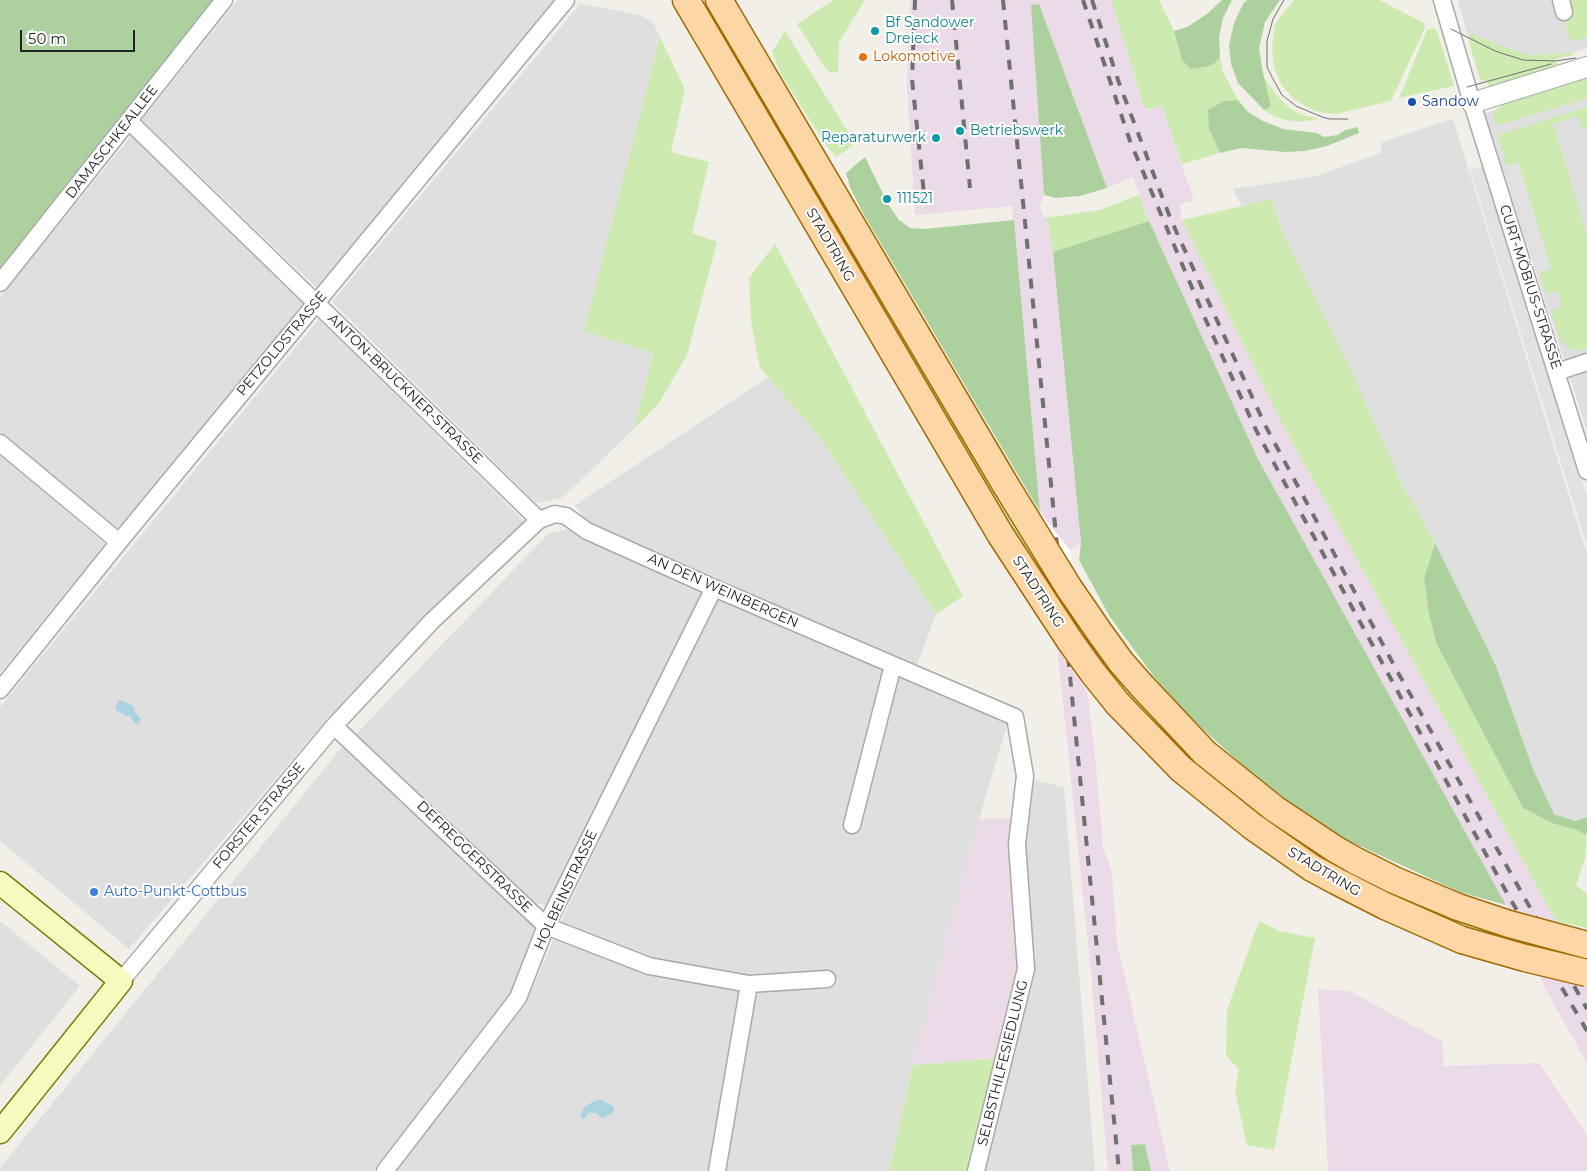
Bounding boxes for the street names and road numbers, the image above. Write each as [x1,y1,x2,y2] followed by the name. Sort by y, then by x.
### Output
[62,82,162,202] street label: DAMASCHKEALLEE
[1495,203,1565,371] street label: CURT-MÖBIUS-STRASSE
[802,205,858,285] street label: STADTRING
[233,288,331,400] street label: PETZOLDSTRASSE
[324,310,486,468] street label: ANTON-BRUCKNER-STRASSE
[645,550,801,632] street label: AN DEN WEINBERGEN
[1009,553,1067,631] street label: STADTRING
[210,759,308,873] street label: FORSTER STRASSE
[413,798,535,916] street label: DEFREGGERSTRASSE
[531,827,601,953] street label: HOLBEINSTRASSE
[1285,844,1363,900] street label: STADTRING
[974,978,1032,1148] street label: SELBSTHILFESIEDLUNG

